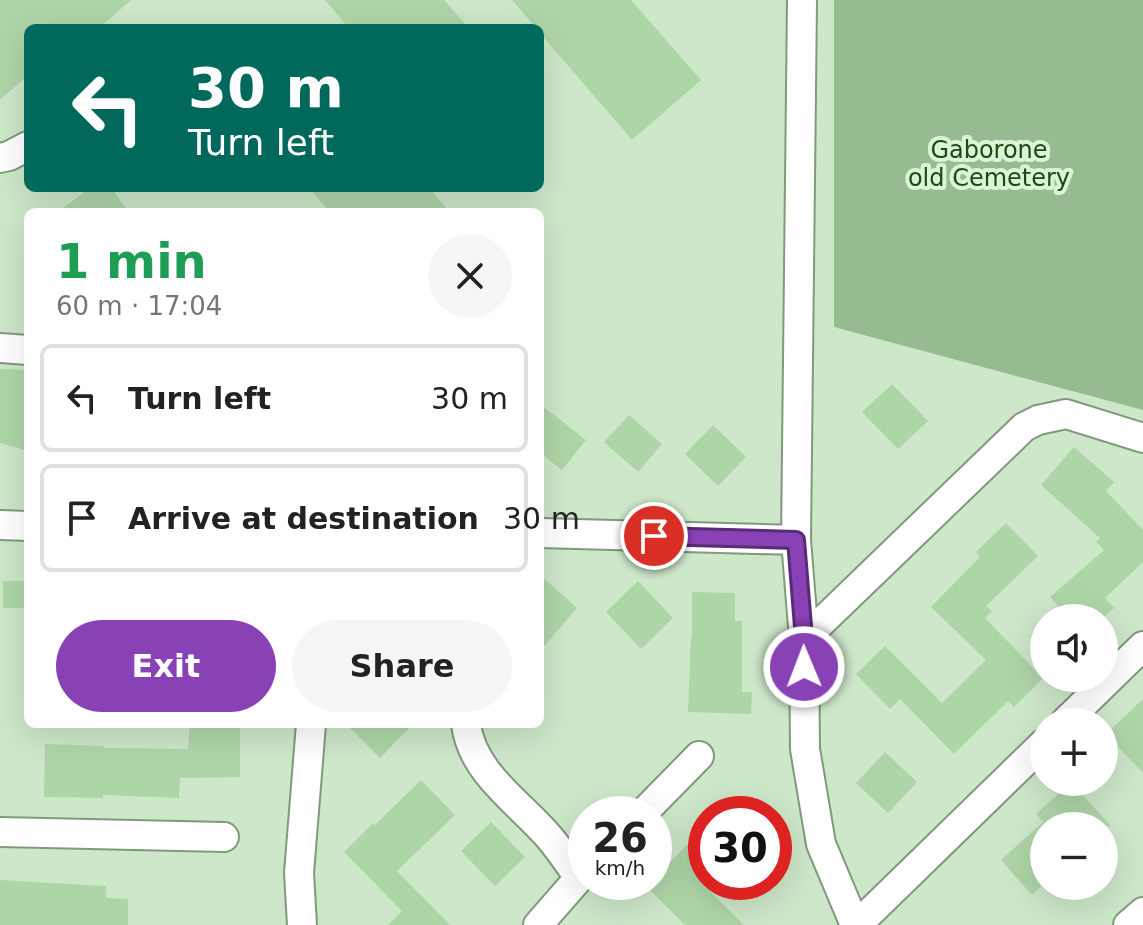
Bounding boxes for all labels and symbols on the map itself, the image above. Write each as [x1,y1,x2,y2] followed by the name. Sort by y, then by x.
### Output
[908,136,1070,192] park label: Gaborone old Cemetery
[620,502,688,570] pin
[762,625,846,709] position arrow
[688,796,792,900] speed limit sign: 30

